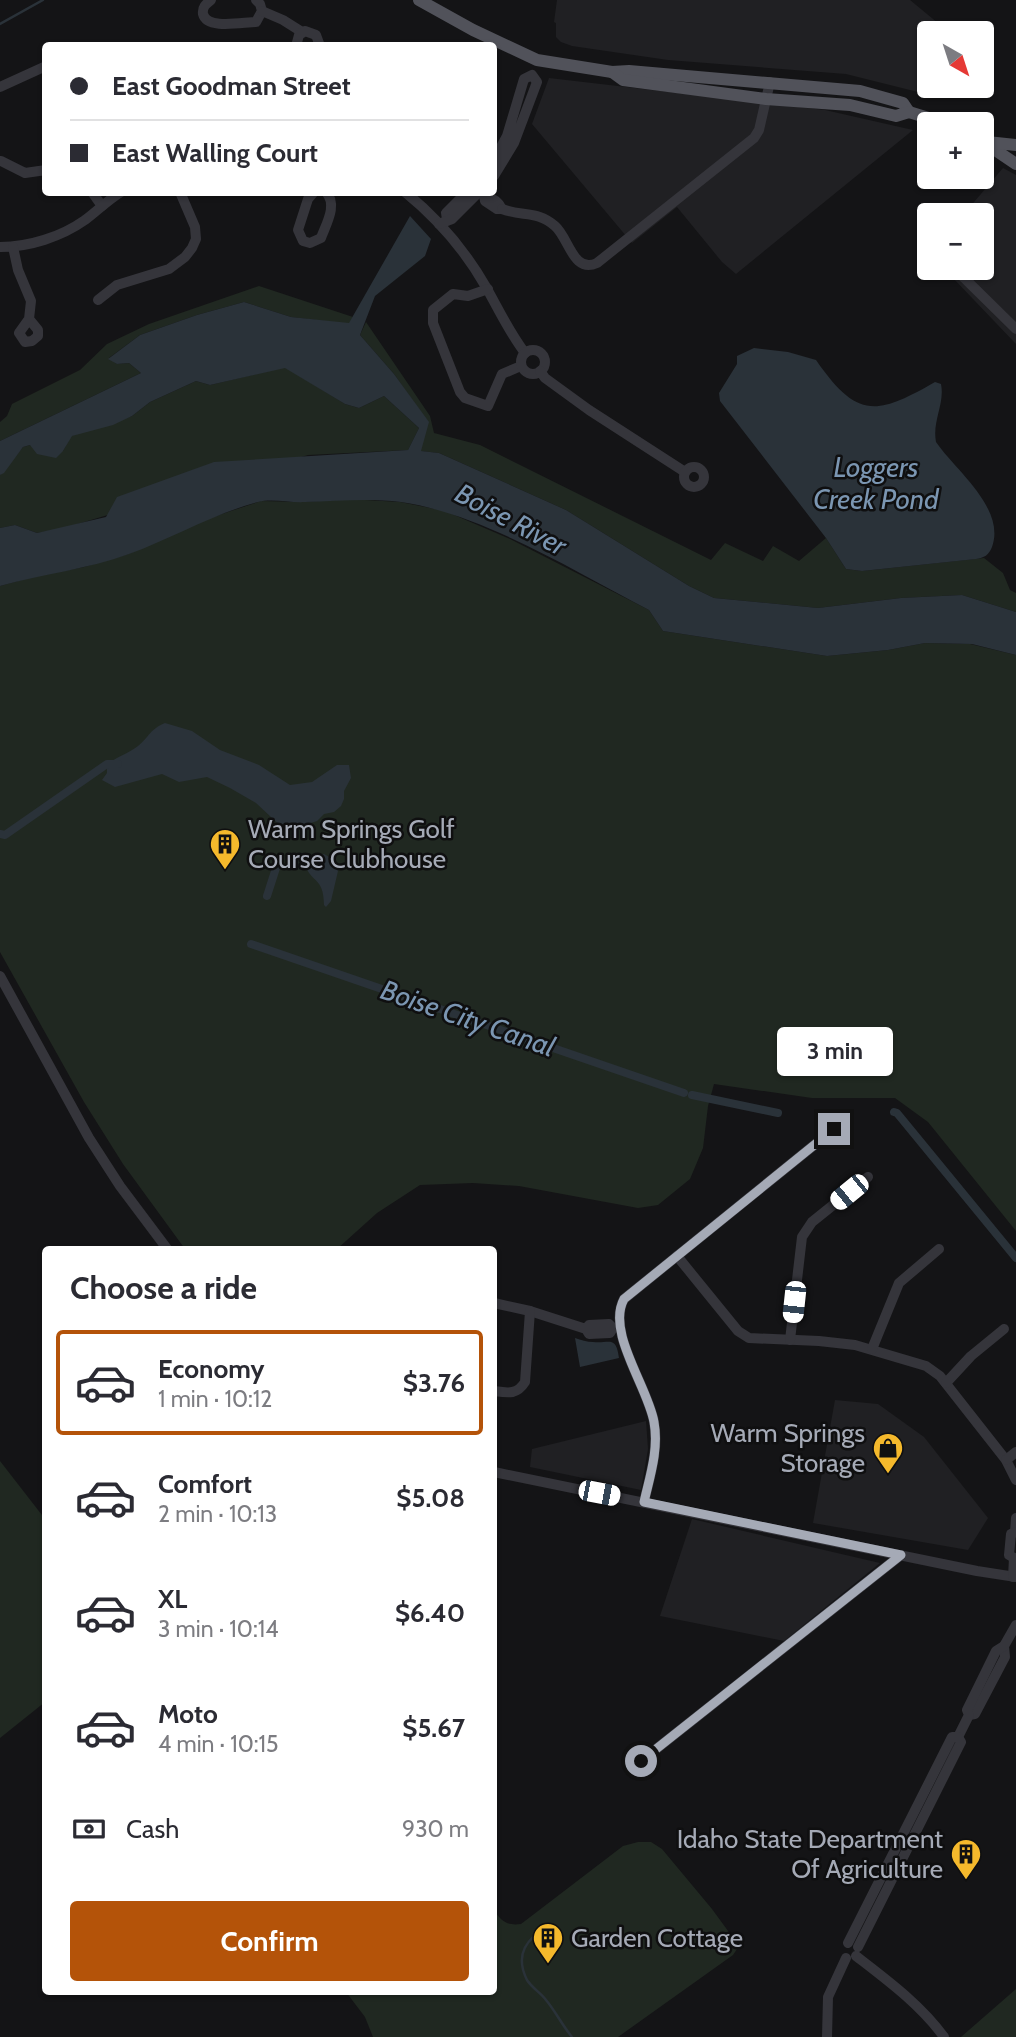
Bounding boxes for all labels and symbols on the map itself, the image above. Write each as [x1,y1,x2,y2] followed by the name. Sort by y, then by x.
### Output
[917,21,994,98] north arrow
[813,450,940,516] water label: Loggers Creek Pond
[450,476,574,563] water label: Boise River
[248,813,455,875] place label: Warm Springs Golf Course Clubhouse
[208,827,242,871] building icon: Warm Springs Golf Course Clubhouse
[376,972,560,1064] water label: Boise City Canal
[776,1028,892,1076] callout: 3 min
[818,1113,850,1145] route end
[827,1171,872,1213] car
[782,1280,807,1324] car
[711,1417,865,1479] place label: Warm Springs Storage
[871,1431,905,1475] shop icon: Warm Springs Storage
[577,1479,622,1507] car
[625,1745,657,1777] route start
[677,1823,943,1885] place label: Idaho State Department Of Agriculture
[949,1837,983,1881] building icon: Idaho State Department Of Agriculture
[531,1921,565,1965] building icon: Garden Cottage
[571,1922,743,1954] place label: Garden Cottage

